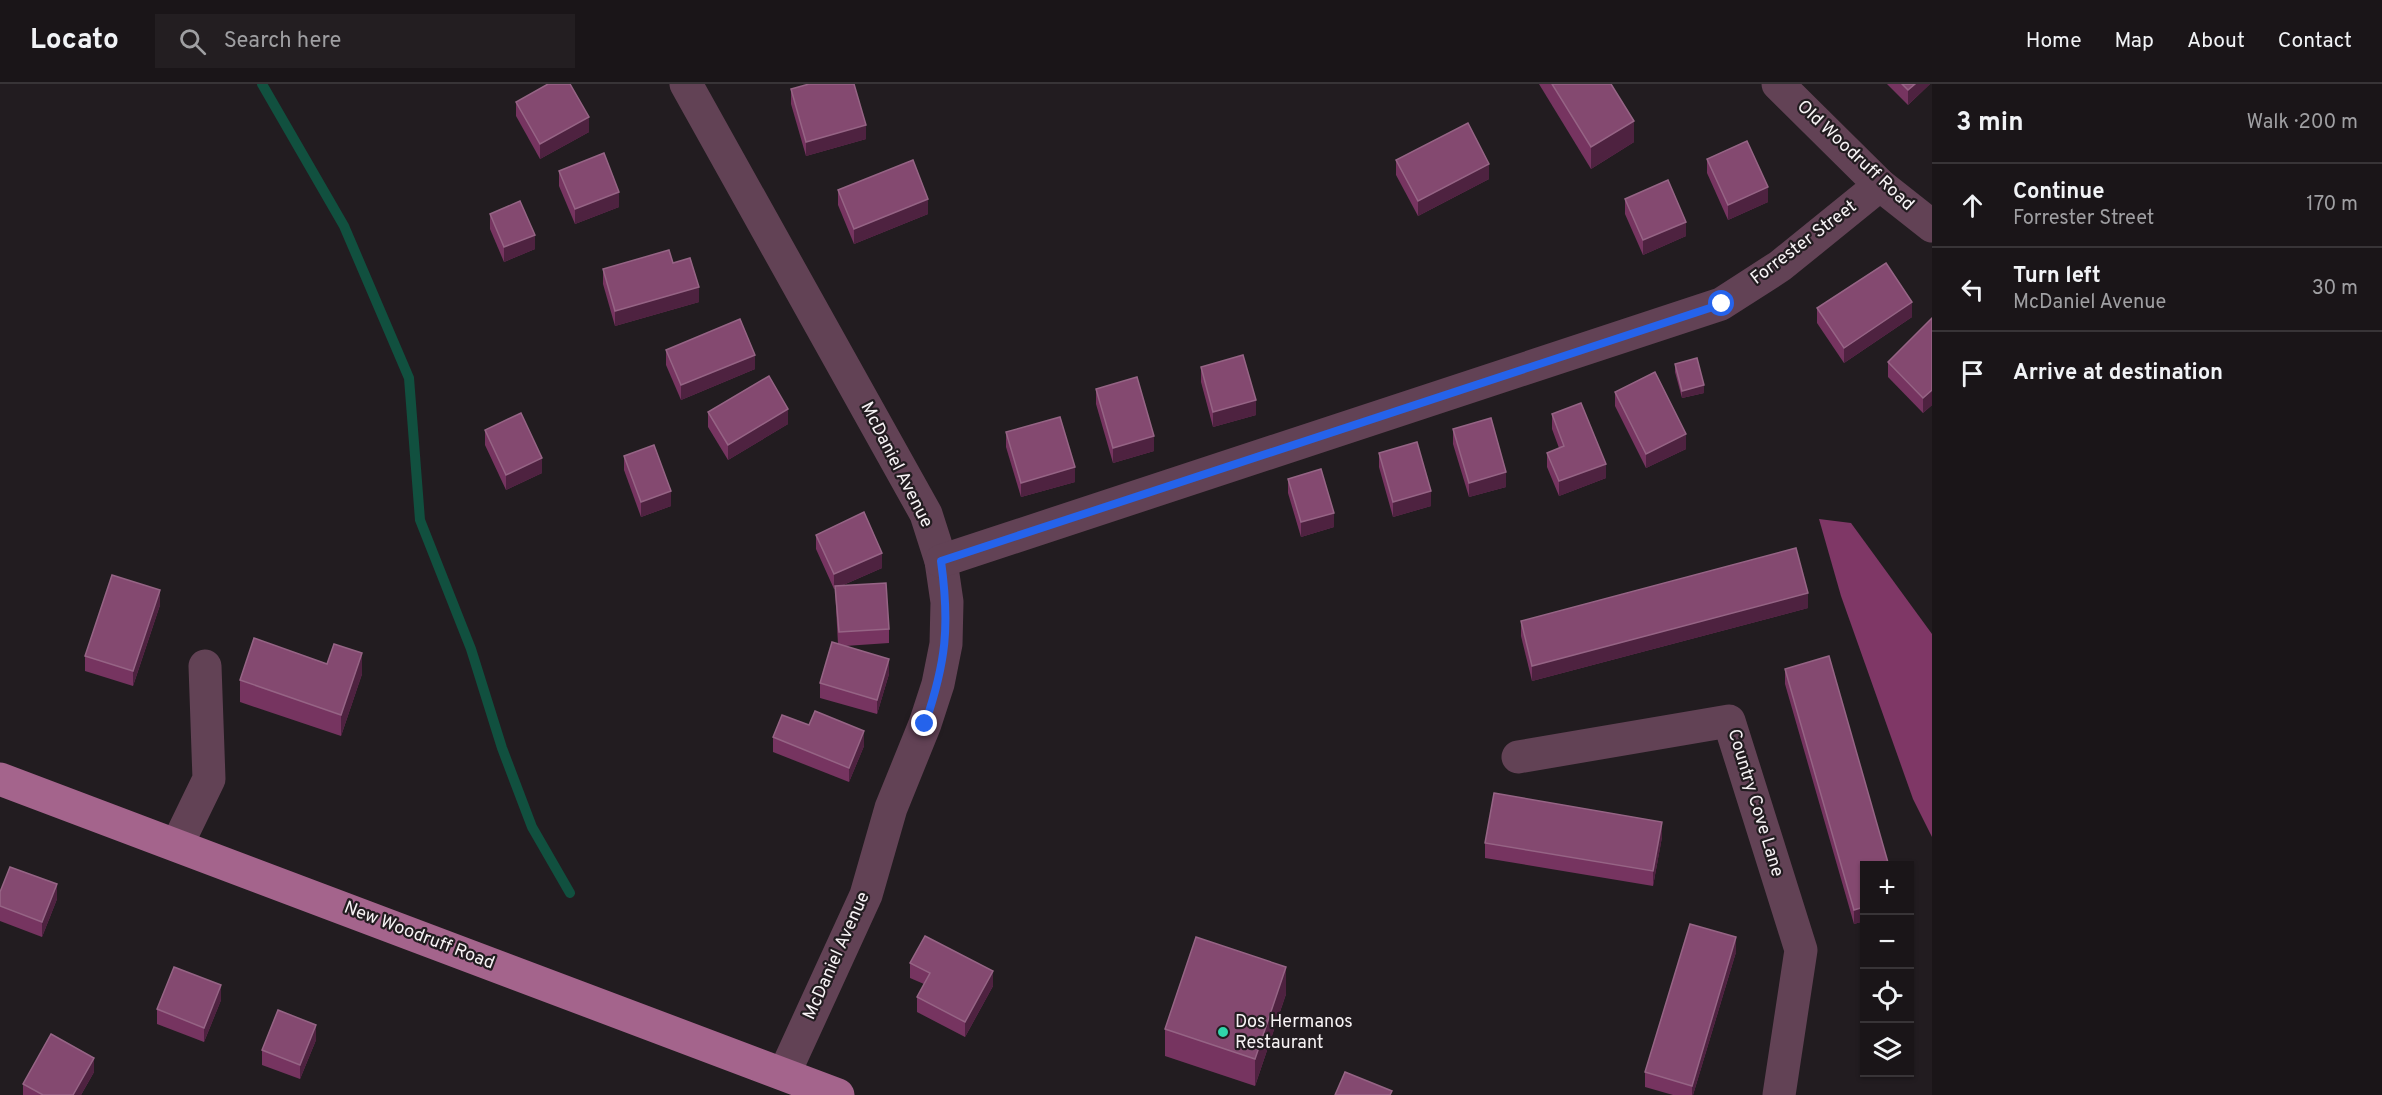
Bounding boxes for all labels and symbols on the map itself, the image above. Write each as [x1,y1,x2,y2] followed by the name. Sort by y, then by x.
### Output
[1791,96,1919,216] street label: Old Woodruff Road
[1746,196,1862,290] street label: Forrester Street
[1708,290,1734,316] route start
[854,398,938,532] street label: McDaniel Avenue
[911,710,937,736] route end
[1722,726,1788,880] street label: Country Cove Lane
[798,888,876,1024] street label: McDaniel Avenue
[340,897,498,975] street label: New Woodruff Road
[1235,1011,1353,1055] place label: Dos Hermanos Restaurant
[1216,1025,1230,1039] marker: Dos Hermanos Restaurant

